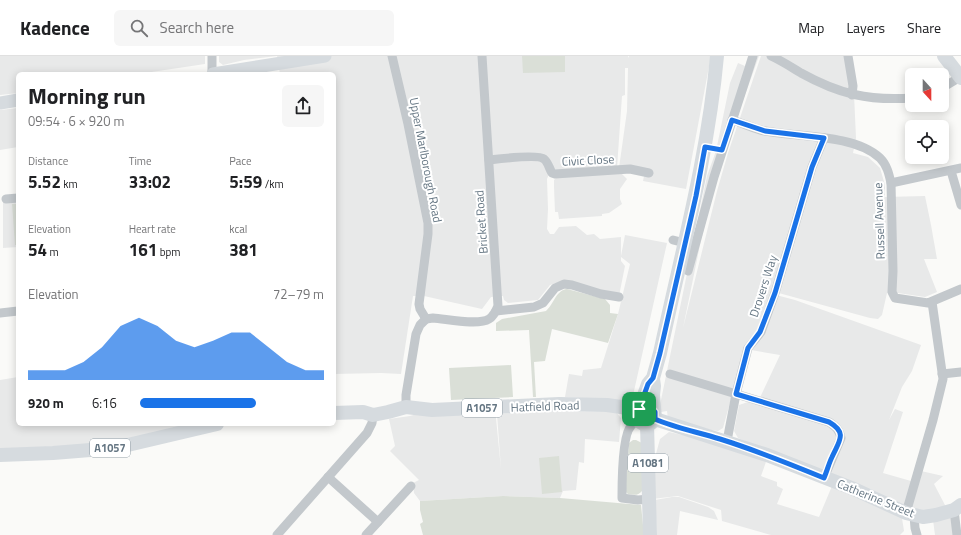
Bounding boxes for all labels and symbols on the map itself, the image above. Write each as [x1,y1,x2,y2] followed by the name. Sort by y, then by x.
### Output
[905,68,949,112] north arrow
[405,96,447,224] street label: Upper Marlborough Road
[561,149,615,171] street label: Civic Close
[868,182,890,260] street label: Russell Avenue
[469,189,493,255] street label: Bricket Road
[744,252,782,320] street label: Drovers Way
[622,392,656,426] pin
[510,395,580,417] street label: Hatfield Road
[462,399,502,417] road number: A1057
[90,439,130,457] road number: A1057
[628,454,668,472] road number: A1081
[834,474,918,522] street label: Catherine Street

